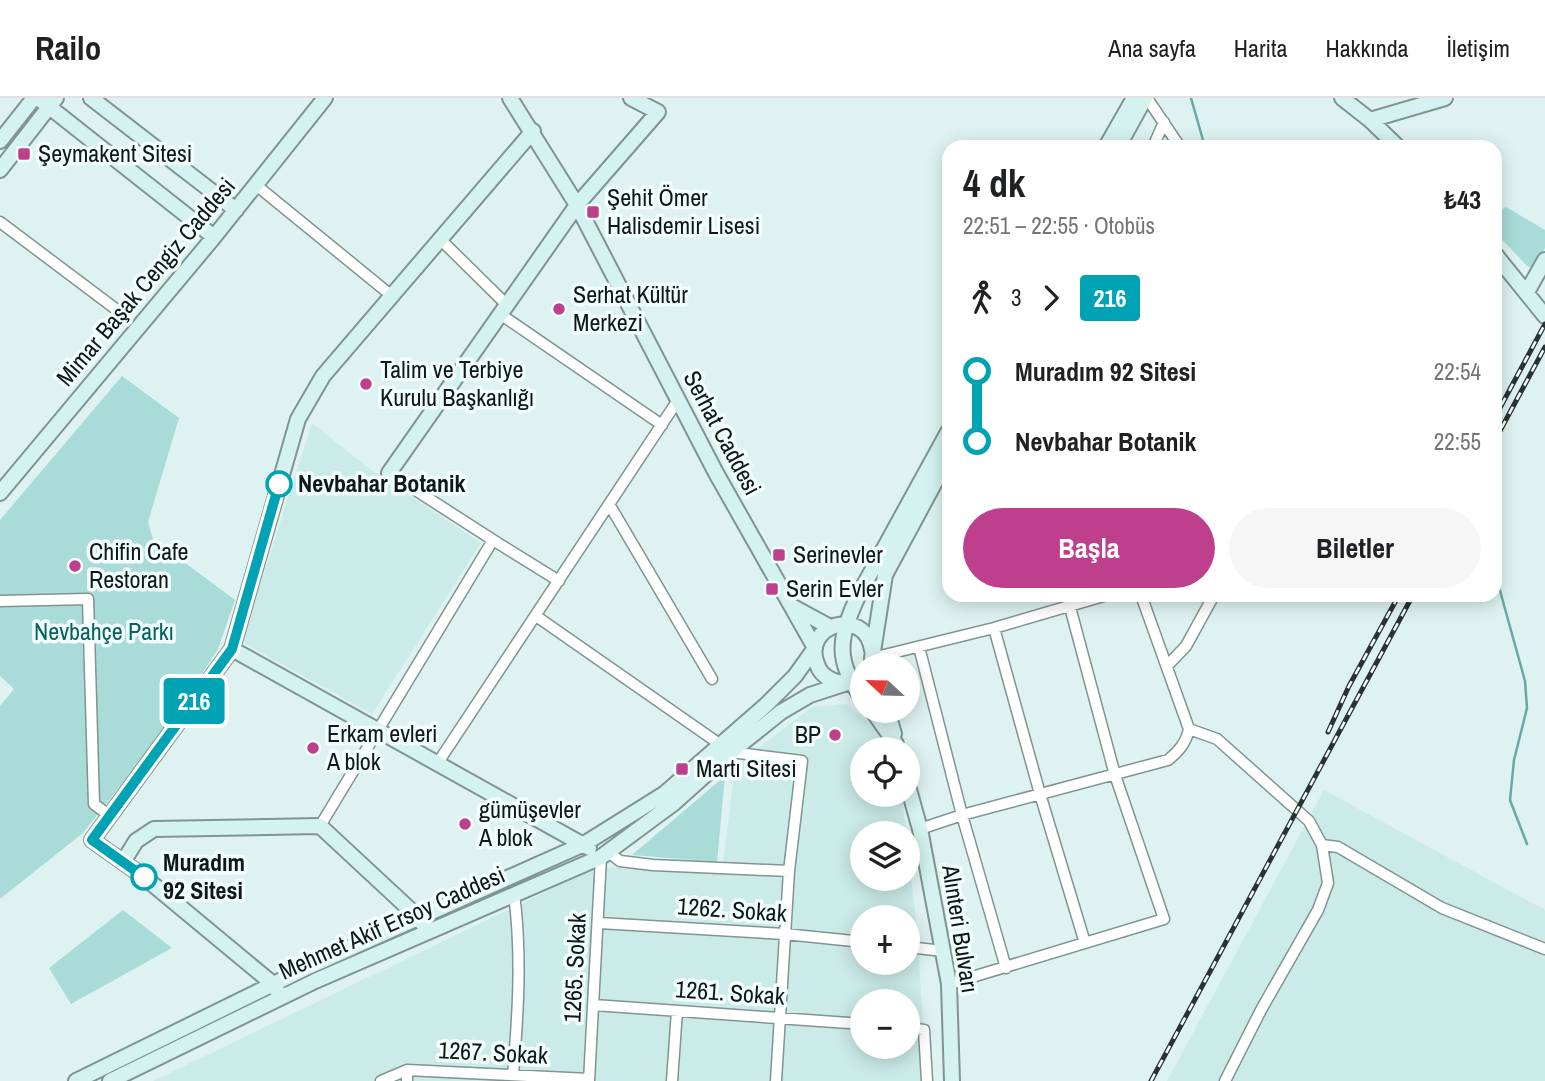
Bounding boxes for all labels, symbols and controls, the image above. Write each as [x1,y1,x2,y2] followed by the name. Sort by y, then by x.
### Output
[35,26,101,70] text: Railo
[1108,32,1196,64] text: Ana sayfa
[1234,32,1287,64] text: Harita
[1325,32,1409,64] text: Hakkında
[1447,32,1510,64] text: İletişim
[38,137,192,169] place label: Şeymakent Sitesi
[16,146,32,162] marker: Şeymakent Sitesi
[963,158,1025,209] text: 4 dk
[49,171,242,392] street label: Mimar Başak Cengiz Caddesi
[607,181,760,241] place label: Şehit Ömer Halisdemir Lisesi
[1444,182,1481,217] text: ₺43
[585,204,601,220] marker: Şehit Ömer Halisdemir Lisesi
[963,210,1155,241] text: 22:51 – 22:55 · Otobüs
[573,278,688,338] place label: Serhat Kültür Merkezi
[963,279,1001,317] icon: walk
[1032,279,1070,317] icon: forward
[1011,282,1022,313] text: 3
[1094,282,1126,314] text: 216
[551,301,567,317] marker: Serhat Kültür Merkezi
[380,353,534,413] place label: Talim ve Terbiye Kurulu Başkanlığı
[1015,354,1196,389] text: Muradım 92 Sitesi
[1434,356,1481,387] text: 22:54
[677,365,769,500] street label: Serhat Caddesi
[358,376,374,392] marker: Talim ve Terbiye Kurulu Başkanlığı
[1015,424,1196,459] text: Nevbahar Botanik
[1434,426,1481,457] text: 22:55
[298,467,465,499] place label: Nevbahar Botanik
[266,471,292,497] marker: Nevbahar Botanik
[963,508,1215,588] button: Başla
[1229,508,1481,588] button: Biletler
[89,535,189,595] place label: Chifin Cafe Restoran
[793,538,883,570] place label: Serinevler
[771,547,787,563] marker: Serinevler
[67,558,83,574] marker: Chifin Cafe Restoran
[786,572,884,604] place label: Serin Evler
[764,581,780,597] marker: Serin Evler
[34,615,174,647] park label: Nevbahçe Parkı
[850,653,920,723] north arrow
[850,653,920,1059] map controls
[154,678,234,724] line badge: 216
[178,685,210,717] text: 216
[326,717,437,777] place label: Erkam evleri A blok
[795,718,821,750] place label: BP
[827,727,843,743] marker: BP
[850,737,920,807] button: locate
[305,740,321,756] marker: Erkam evleri A blok
[696,752,797,784] place label: Martı Sitesi
[674,761,690,777] marker: Martı Sitesi
[478,793,581,853] place label: gümüşevler A blok
[457,816,473,832] marker: gümüşevler A blok
[850,821,920,891] button: layers
[163,846,245,906] place label: Muradım 92 Sitesi
[274,858,510,986] street label: Mehmet Akif Ersoy Caddesi
[935,862,987,995] street label: Alınteri Bulvarı
[131,864,157,890] marker: Muradım 92 Sitesi
[676,889,788,929] street label: 1262. Sokak
[850,905,920,975] button: +
[555,912,593,1023] street label: 1265. Sokak
[674,972,786,1012] street label: 1261. Sokak
[850,989,920,1059] button: −
[438,1033,549,1071] street label: 1267. Sokak

